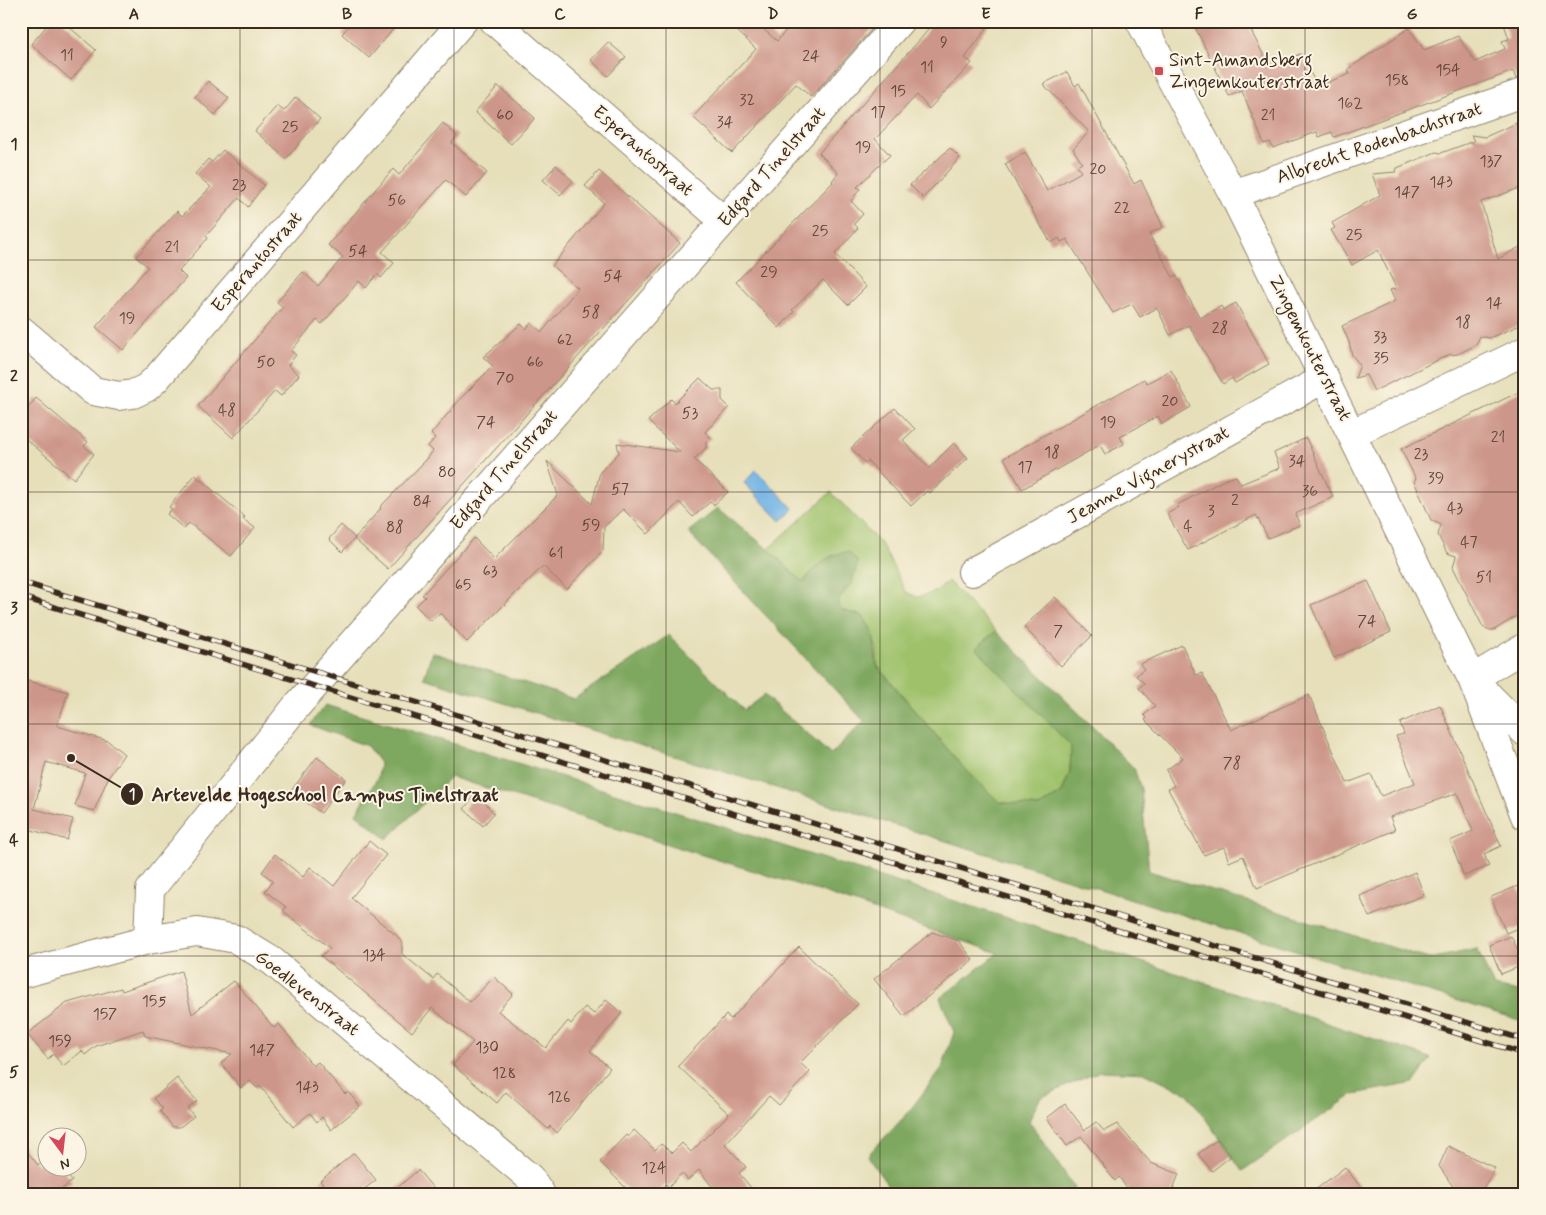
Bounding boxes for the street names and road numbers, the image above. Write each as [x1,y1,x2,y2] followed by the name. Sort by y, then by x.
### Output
[1273,96,1485,190] street label: Albrecht Rodenbachstraat
[587,100,699,202] street label: Esperantostraat
[713,101,834,235] street label: Edgard Tinelstraat
[206,206,308,318] street label: Esperantostraat
[1261,271,1358,426] street label: Zingemkouterstraat
[445,404,566,538] street label: Edgard Tinelstraat
[1062,420,1235,533] street label: Jeanne Vignerystraat
[249,944,365,1042] street label: Goedlevenstraat

